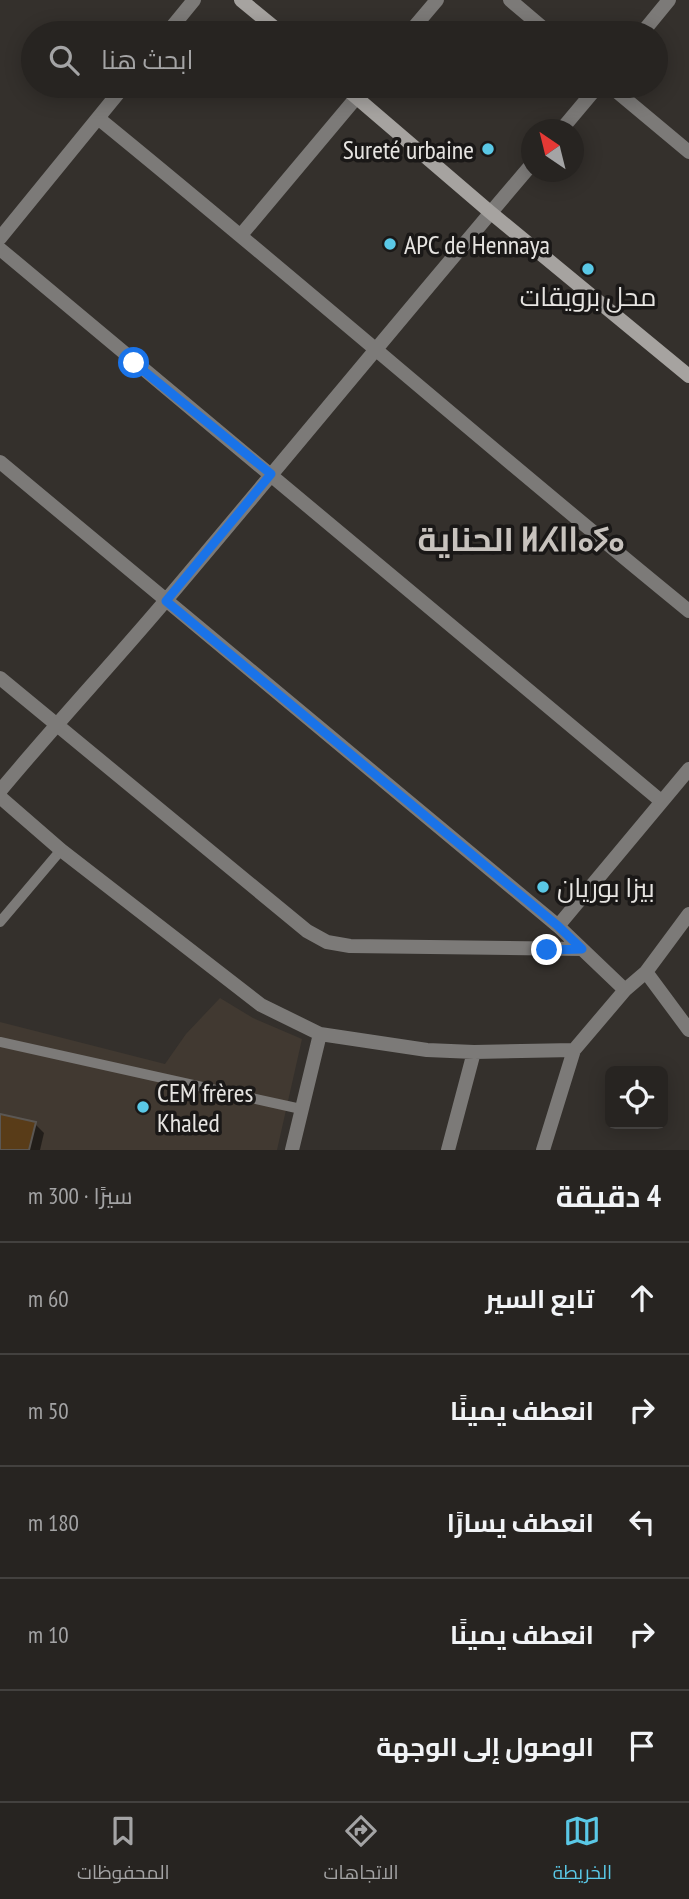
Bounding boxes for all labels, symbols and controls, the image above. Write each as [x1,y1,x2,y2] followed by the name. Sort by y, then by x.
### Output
[21,21,668,98] search box
[45,41,83,79] icon: search
[101,43,193,76] text: ابحث هنا
[521,119,584,182] north arrow
[343,133,474,166] place label: Sureté urbaine
[480,141,496,157] marker: Sureté urbaine
[404,228,550,261] place label: APC de Hennaya
[382,236,398,252] marker: APC de Hennaya
[580,261,596,277] marker: محل برويقات
[520,280,656,313] place label: محل برويقات
[118,347,149,378] route start
[418,517,624,560] district label: الحناية ⵍⵃⵏⵏⴰⵢⴰ
[557,871,655,904] place label: بيزا بوريان
[535,879,551,895] marker: بيزا بوريان
[531,934,562,965] route end
[605,1066,668,1129] map controls
[605,1066,668,1129] button: locate
[157,1076,253,1139] place label: CEM frères Khaled
[135,1099,151,1115] marker: CEM frères Khaled
[556,1176,661,1215] text: 4 دقيقة
[28,1181,132,1210] text: سيرًا · 300 m
[623,1279,661,1317] icon: ahead
[485,1282,594,1315] text: تابع السير
[28,1284,69,1313] text: 60 m
[623,1391,661,1429] icon: right
[450,1394,594,1427] text: انعطف يمينًا
[28,1396,69,1425] text: 50 m
[623,1503,661,1541] icon: left
[447,1506,594,1539] text: انعطف يسارًا
[28,1508,79,1537] text: 180 m
[623,1615,661,1653] icon: right
[450,1618,594,1651] text: انعطف يمينًا
[28,1620,69,1649] text: 10 m
[623,1727,661,1765] icon: arrive
[376,1730,594,1763] text: الوصول إلى الوجهة
[77,1812,170,1890] tab: المحفوظات
[323,1812,399,1890] tab: الاتجاهات
[553,1812,612,1890] tab: الخريطة

